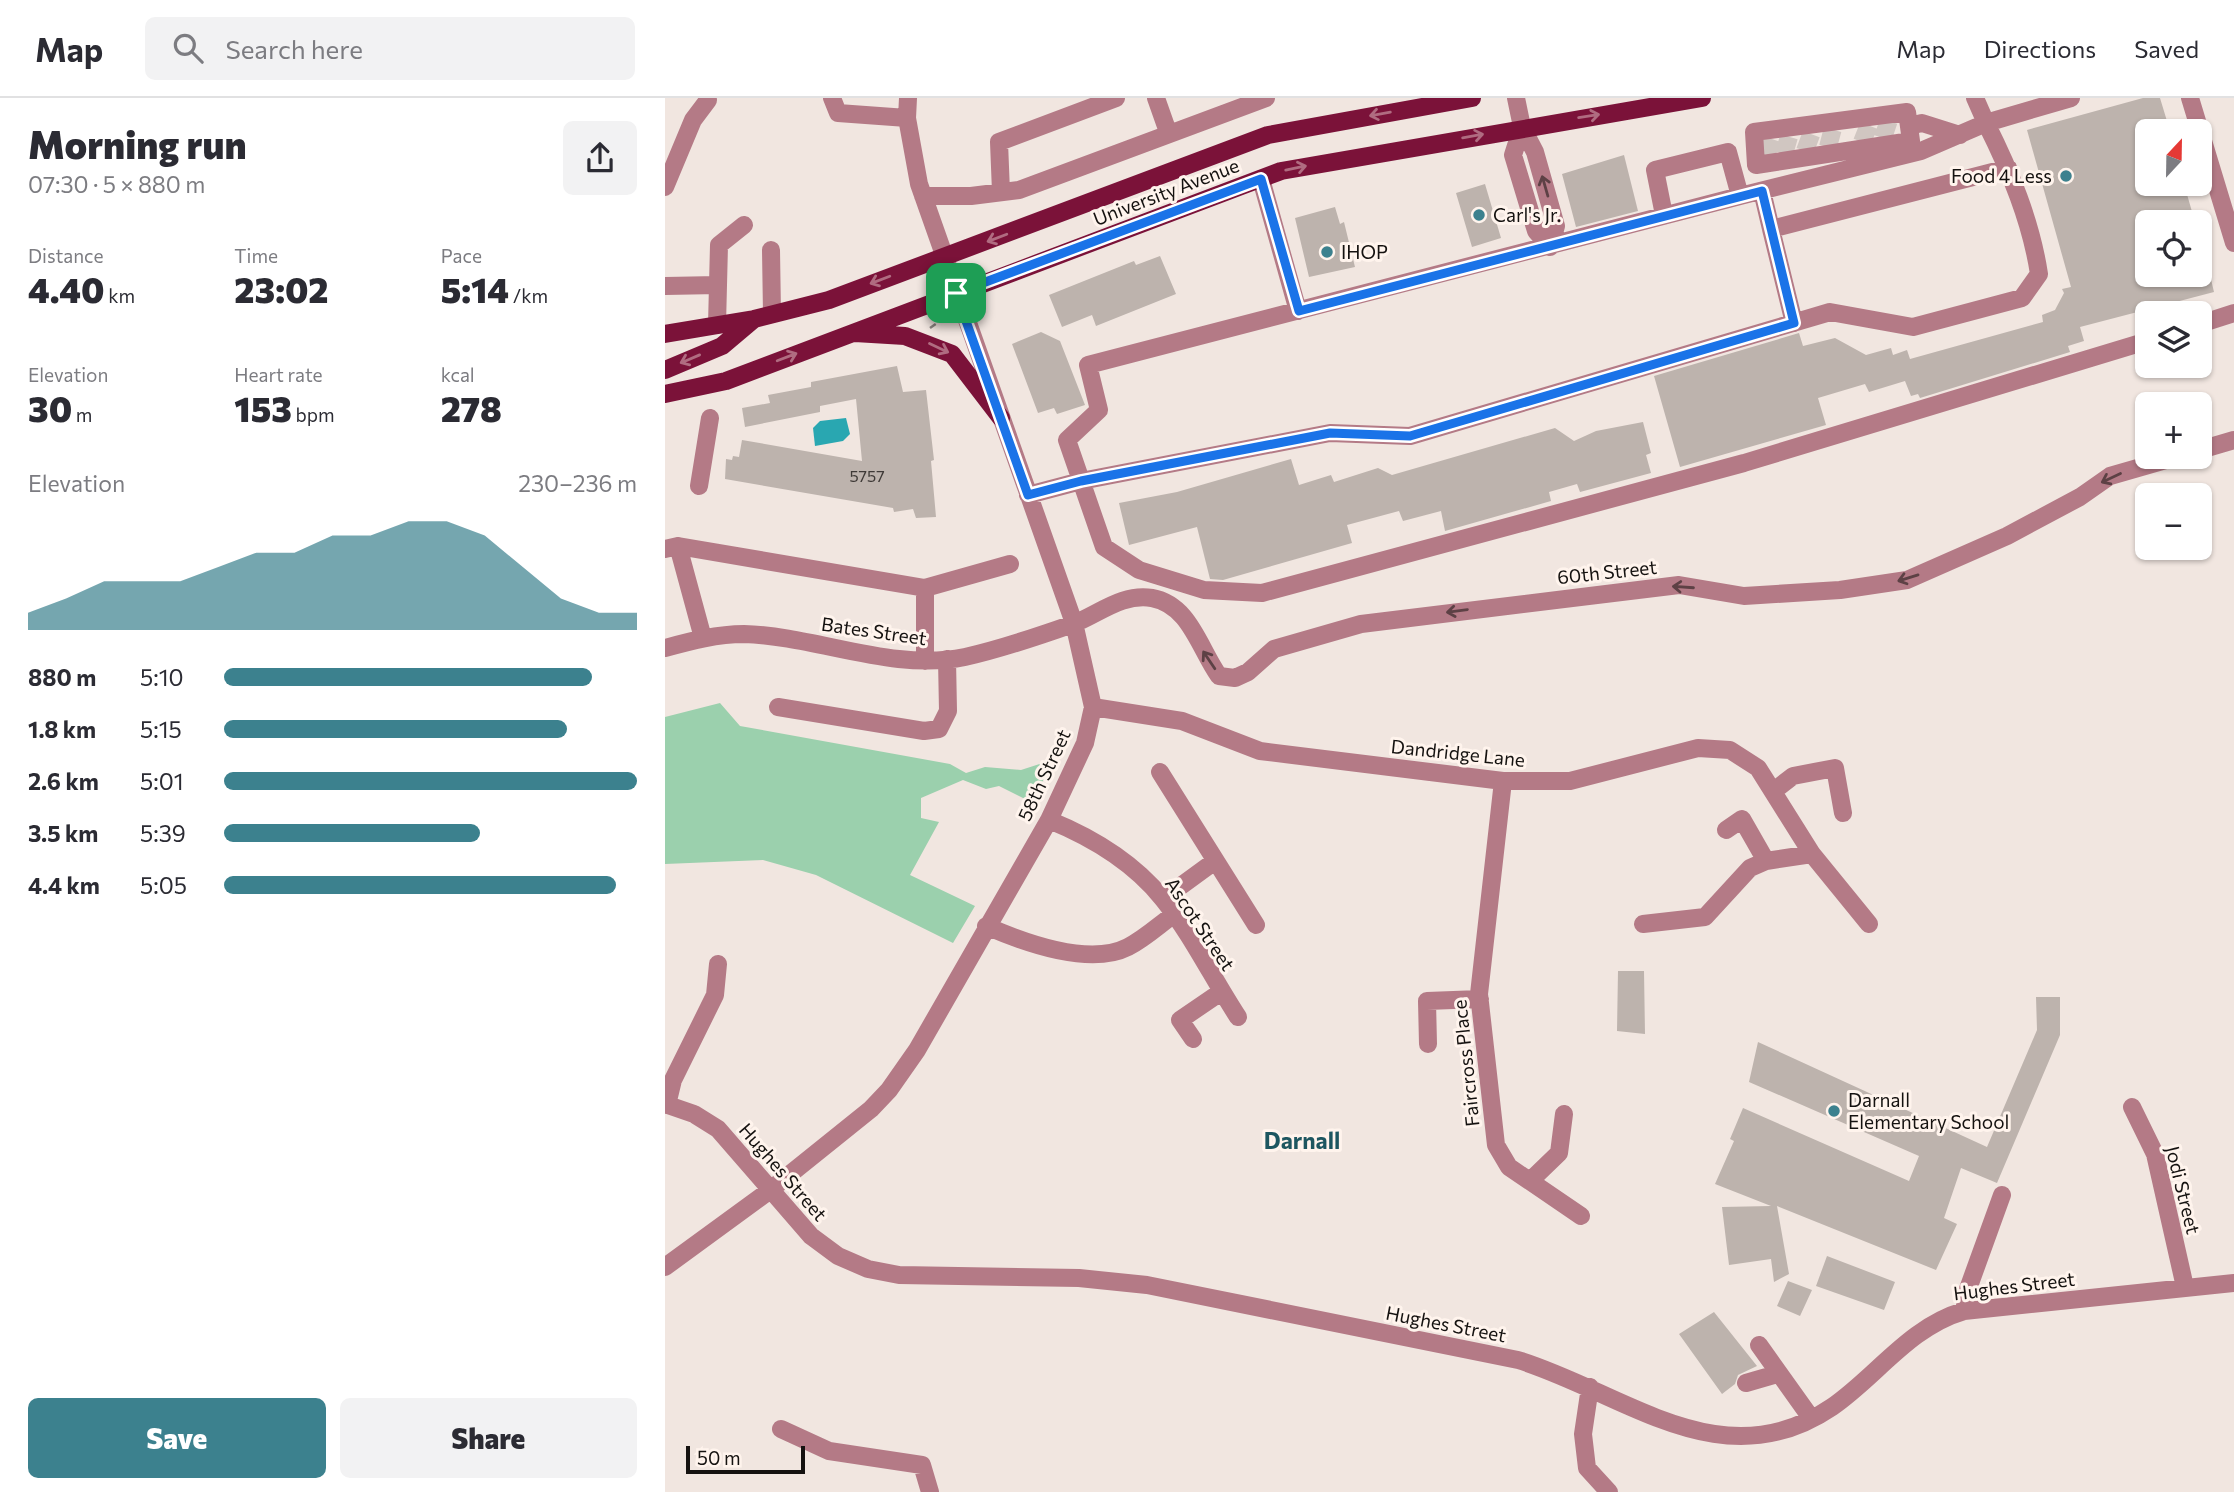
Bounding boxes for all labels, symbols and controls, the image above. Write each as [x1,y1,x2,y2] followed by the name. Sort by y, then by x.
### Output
[145,17,635,80] search box
[35,28,103,69] text: Map
[169,29,207,67] icon: search
[225,33,363,64] text: Search here
[1896,34,1946,63] text: Map
[1984,34,2096,63] text: Directions
[2134,34,2199,63] text: Saved
[1369,108,1392,121] one-way arrow
[1577,109,1600,122] one-way arrow
[2135,119,2212,196] north arrow
[2135,119,2212,560] map controls
[28,120,247,167] text: Morning run
[563,121,637,195] button: share
[1461,129,1484,142] one-way arrow
[1090,153,1242,230] street label: University Avenue
[1284,160,1307,174] one-way arrow
[1951,164,2052,187] place label: Food 4 Less
[2058,168,2074,184] marker: Food 4 Less
[28,170,205,198] text: 07:30 · 5 × 880 m
[1537,175,1550,197] one-way arrow
[1493,203,1561,226] place label: Carl's Jr.
[1471,207,1487,223] marker: Carl's Jr.
[2135,210,2212,287] button: locate
[986,232,1008,245] one-way arrow
[1341,240,1388,263] place label: IHOP
[28,244,104,267] text: Distance
[234,244,278,267] text: Time
[441,244,482,267] text: Pace
[1319,244,1335,260] marker: IHOP
[926,263,986,323] pin
[28,267,105,310] text: 4.40
[234,267,328,310] text: 23:02
[441,267,509,310] text: 5:14
[937,274,975,312] icon: arrive
[870,275,892,288] one-way arrow
[105,284,135,307] text: km
[509,284,548,307] text: /km
[2135,301,2212,378] button: layers
[928,342,949,355] one-way arrow
[776,350,798,363] one-way arrow
[680,354,701,367] one-way arrow
[28,363,108,386] text: Elevation
[234,363,323,386] text: Heart rate
[441,363,475,386] text: kcal
[28,386,72,429] text: 30
[234,386,292,429] text: 153
[441,386,502,429] text: 278
[2135,392,2212,469] button: +
[72,403,92,426] text: m
[292,403,335,426] text: bpm
[849,466,885,485] house number: 5757
[28,469,125,497] text: Elevation
[518,469,637,497] text: 230–236 m
[2101,471,2122,485] one-way arrow
[2135,483,2212,560] button: −
[1556,555,1658,588] street label: 60th Street
[1898,573,1920,586] one-way arrow
[1672,580,1695,593] one-way arrow
[1446,605,1469,618] one-way arrow
[820,612,928,649] street label: Bates Street
[1202,651,1216,670] one-way arrow
[28,663,96,691] text: 880 m
[140,663,183,691] text: 5:10
[28,715,96,743] text: 1.8 km
[140,715,182,743] text: 5:15
[1012,725,1075,824] street label: 58th Street
[1390,734,1526,771] street label: Dandridge Lane
[28,767,99,795] text: 2.6 km
[140,767,183,795] text: 5:01
[28,819,98,847] text: 3.5 km
[140,819,186,847] text: 5:39
[28,871,100,899] text: 4.4 km
[140,871,187,899] text: 5:05
[1161,873,1240,975] street label: Ascot Street
[1447,998,1484,1128] street label: Faircross Place
[1848,1088,2009,1133] place label: Darnall Elementary School
[1826,1103,1842,1119] marker: Darnall Elementary School
[735,1118,832,1225] street label: Hughes Street
[1264,1126,1340,1154] district label: Darnall
[2161,1143,2206,1237] street label: Jodi Street
[1952,1267,2076,1304] street label: Hughes Street
[1384,1301,1508,1346] street label: Hughes Street
[28,1398,326,1478] button: Save
[340,1398,637,1478] button: Share
[686,1443,805,1475] scale bar
[697,1446,741,1469] text: 50 m

